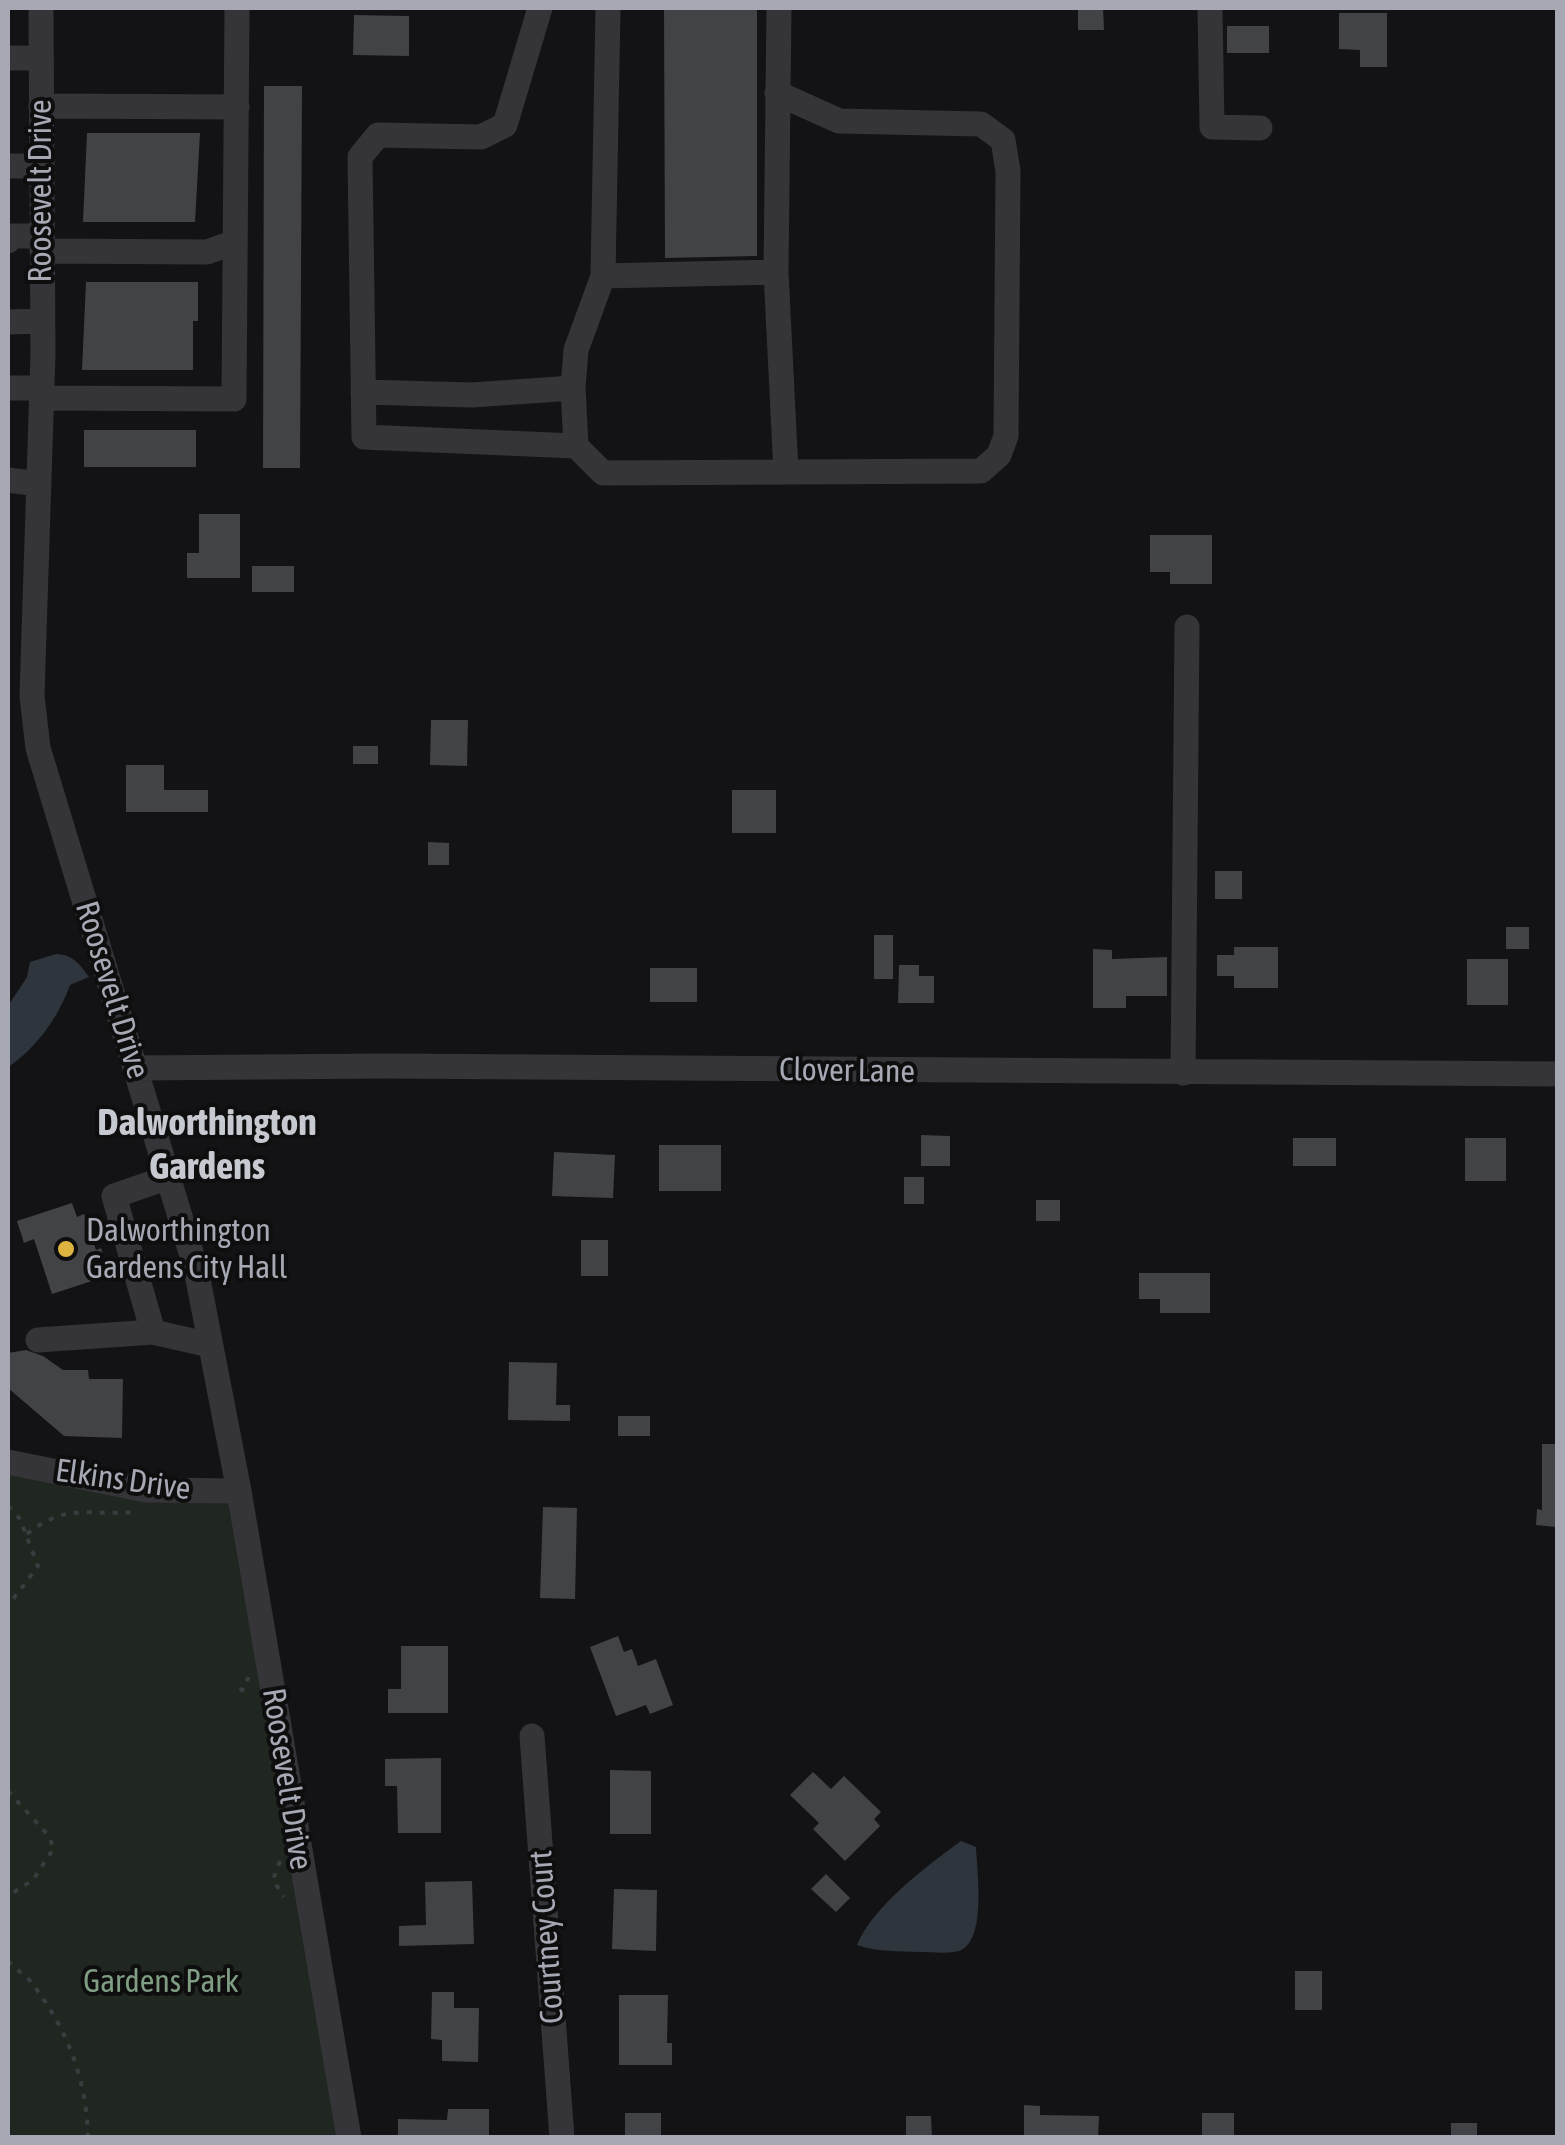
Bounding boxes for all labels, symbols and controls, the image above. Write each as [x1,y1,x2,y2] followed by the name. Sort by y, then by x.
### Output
[22,99,60,283] street label: Roosevelt Drive
[67,897,157,1083] street label: Roosevelt Drive
[779,1051,915,1091] street label: Clover Lane
[97,1100,317,1190] district label: Dalworthington Gardens
[86,1212,287,1287] place label: Dalworthington Gardens City Hall
[55,1238,77,1260] marker: Dalworthington Gardens City Hall
[53,1452,193,1508] street label: Elkins Drive
[254,1686,320,1872] street label: Roosevelt Drive
[522,1849,572,2025] street label: Courtney Court
[83,1963,239,2001] park label: Gardens Park

